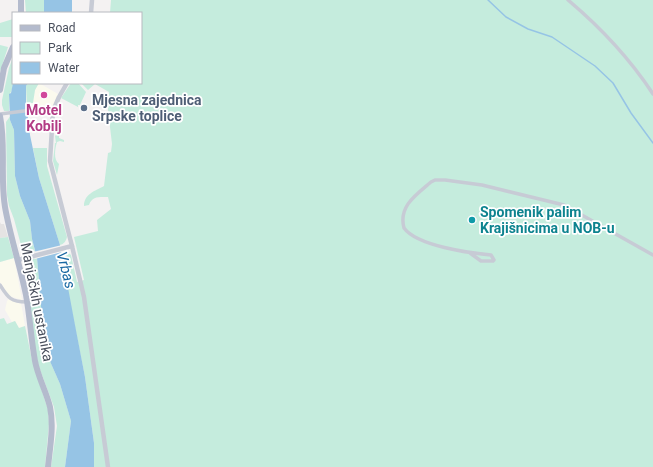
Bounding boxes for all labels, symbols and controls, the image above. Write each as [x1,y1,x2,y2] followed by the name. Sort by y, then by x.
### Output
[12,12,142,84] legend
[48,21,76,35] text: Road
[48,41,73,55] text: Park
[48,61,79,75] text: Water
[39,90,49,100] marker: Motel Kobilj
[92,92,202,124] place label: Mjesna zajednica Srpske toplice
[26,102,62,134] place label: Motel Kobilj
[79,103,89,113] marker: Mjesna zajednica Srpske toplice
[480,204,615,236] place label: Spomenik palim Krajišnicima u NOB-u
[467,215,477,225] marker: Spomenik palim Krajišnicima u NOB-u
[18,241,56,363] street label: Manjačkih ustanika
[52,250,80,290] water label: Vrbas

